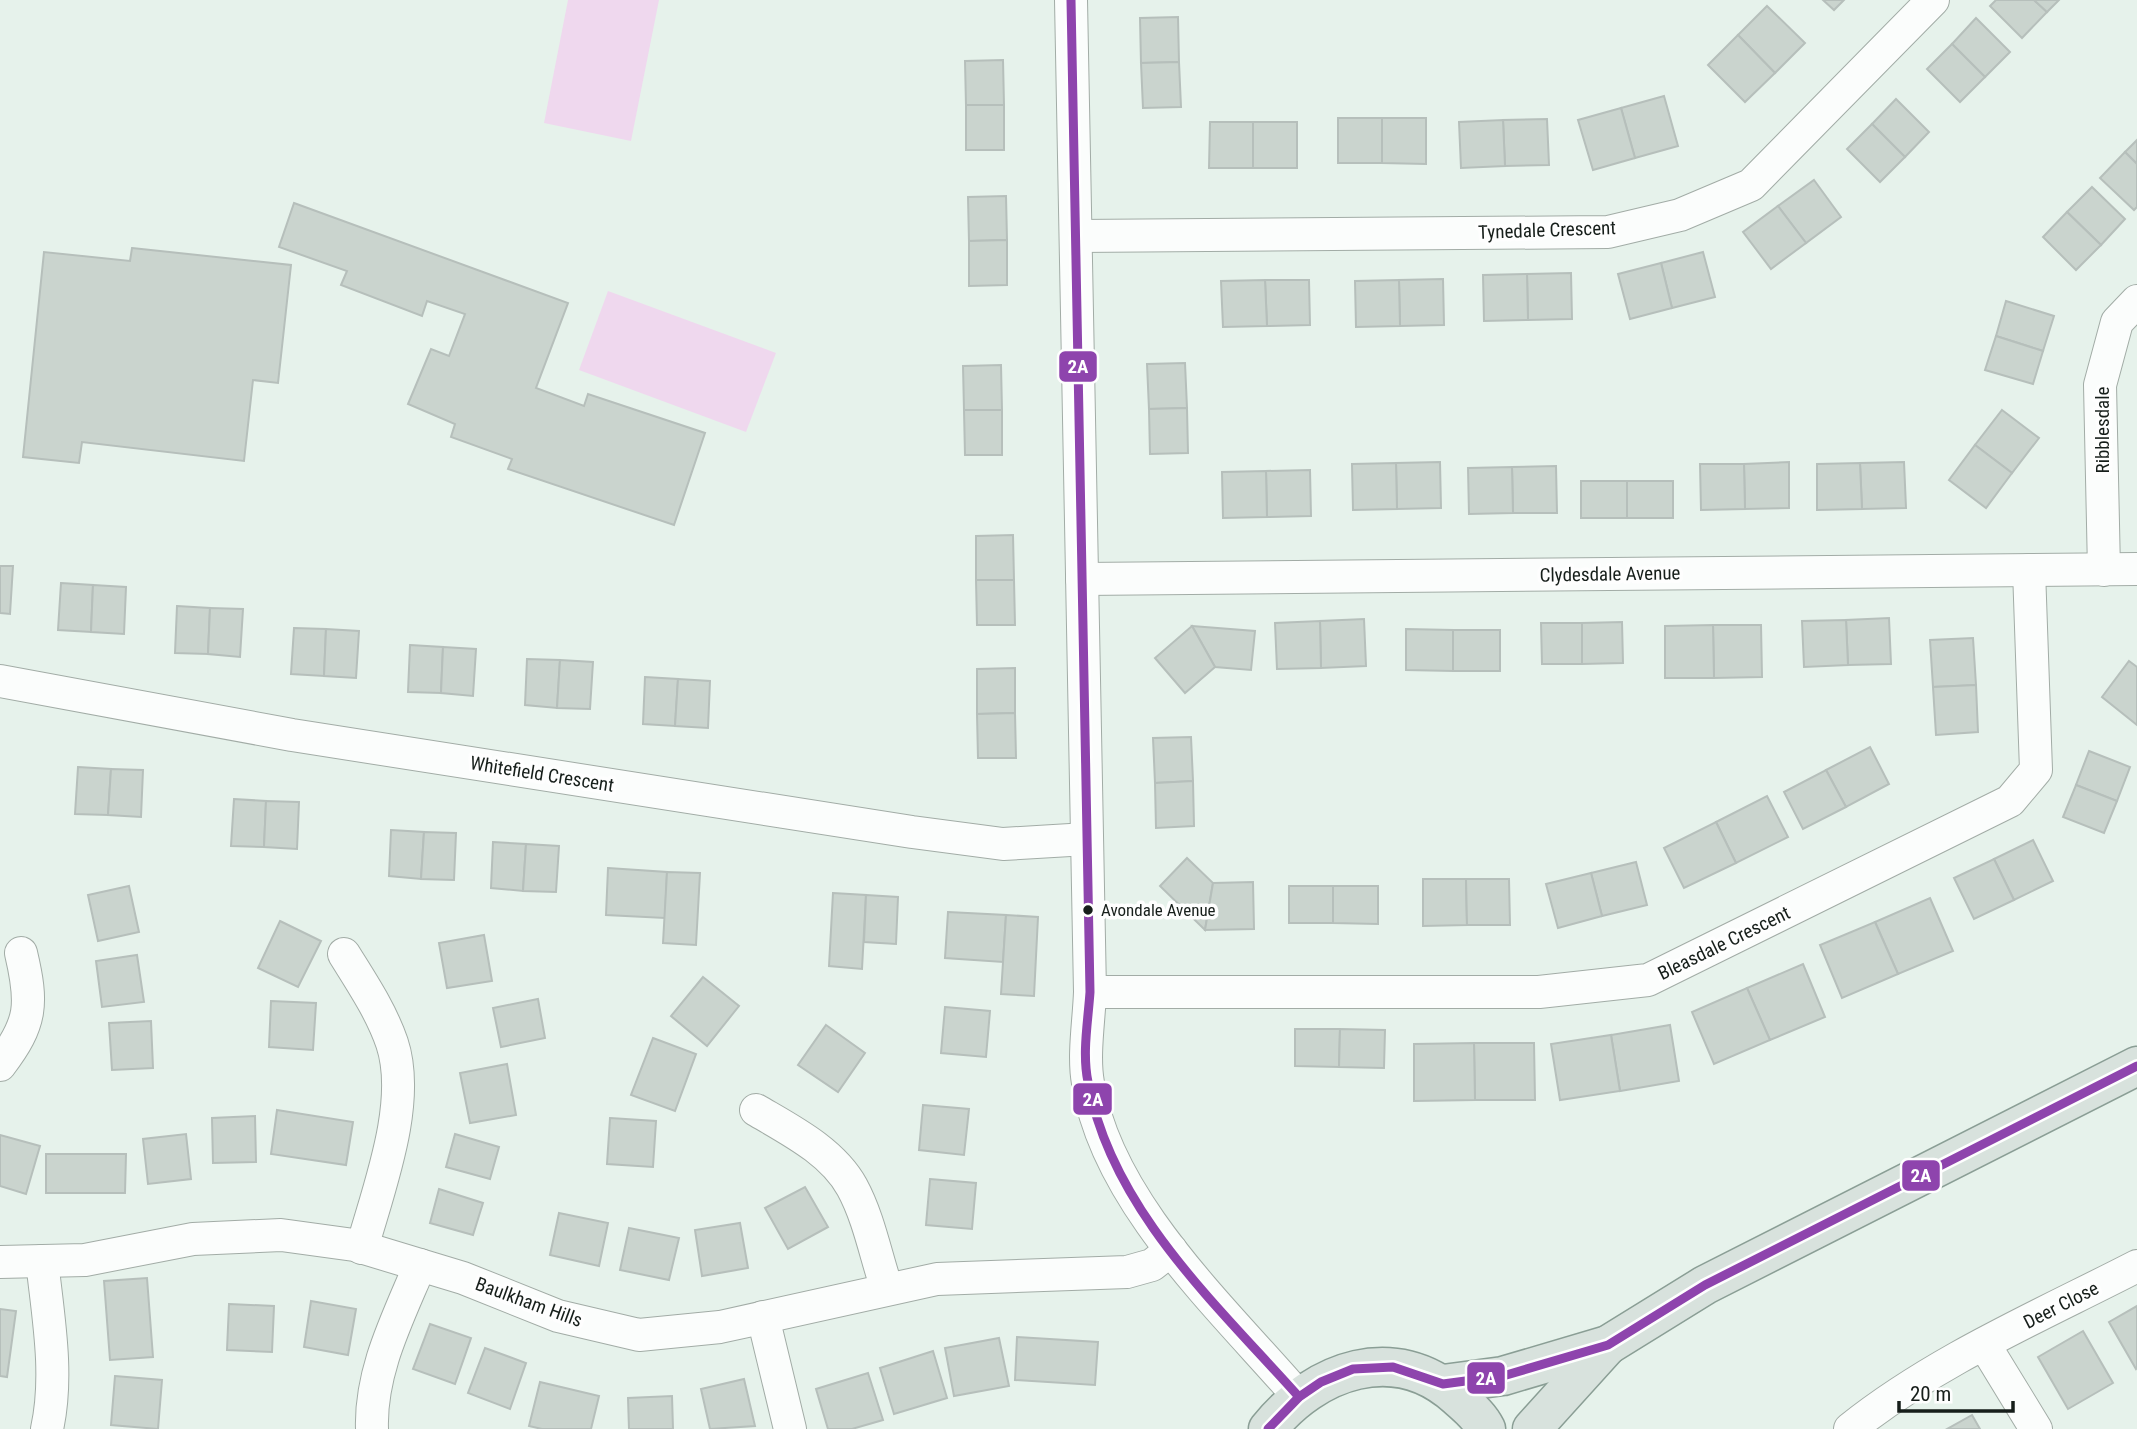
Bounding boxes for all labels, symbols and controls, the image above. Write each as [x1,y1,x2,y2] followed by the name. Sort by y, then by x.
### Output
[1478,216,1616,244] street label: Tynedale Crescent
[1058,350,1098,383] line badge: 2A
[1068,355,1089,378] text: 2A
[2091,386,2114,473] street label: Ribblesdale
[1539,561,1681,587] street label: Clydesdale Avenue
[468,751,616,797] street label: Whitefield Crescent
[1101,900,1216,920] place label: Avondale Avenue
[1654,901,1794,985] street label: Bleasdale Crescent
[1081,903,1095,917] marker: Avondale Avenue
[1072,1082,1113,1116] line badge: 2A
[1083,1088,1104,1111] text: 2A
[1901,1159,1941,1192] line badge: 2A
[1911,1164,1932,1187] text: 2A
[472,1272,586,1332] street label: Baulkham Hills
[2020,1276,2102,1334] street label: Deer Close
[1466,1361,1506,1395] line badge: 2A
[1476,1367,1497,1390] text: 2A
[1899,1370,2013,1414] scale bar
[1910,1382,1951,1406] text: 20 m

